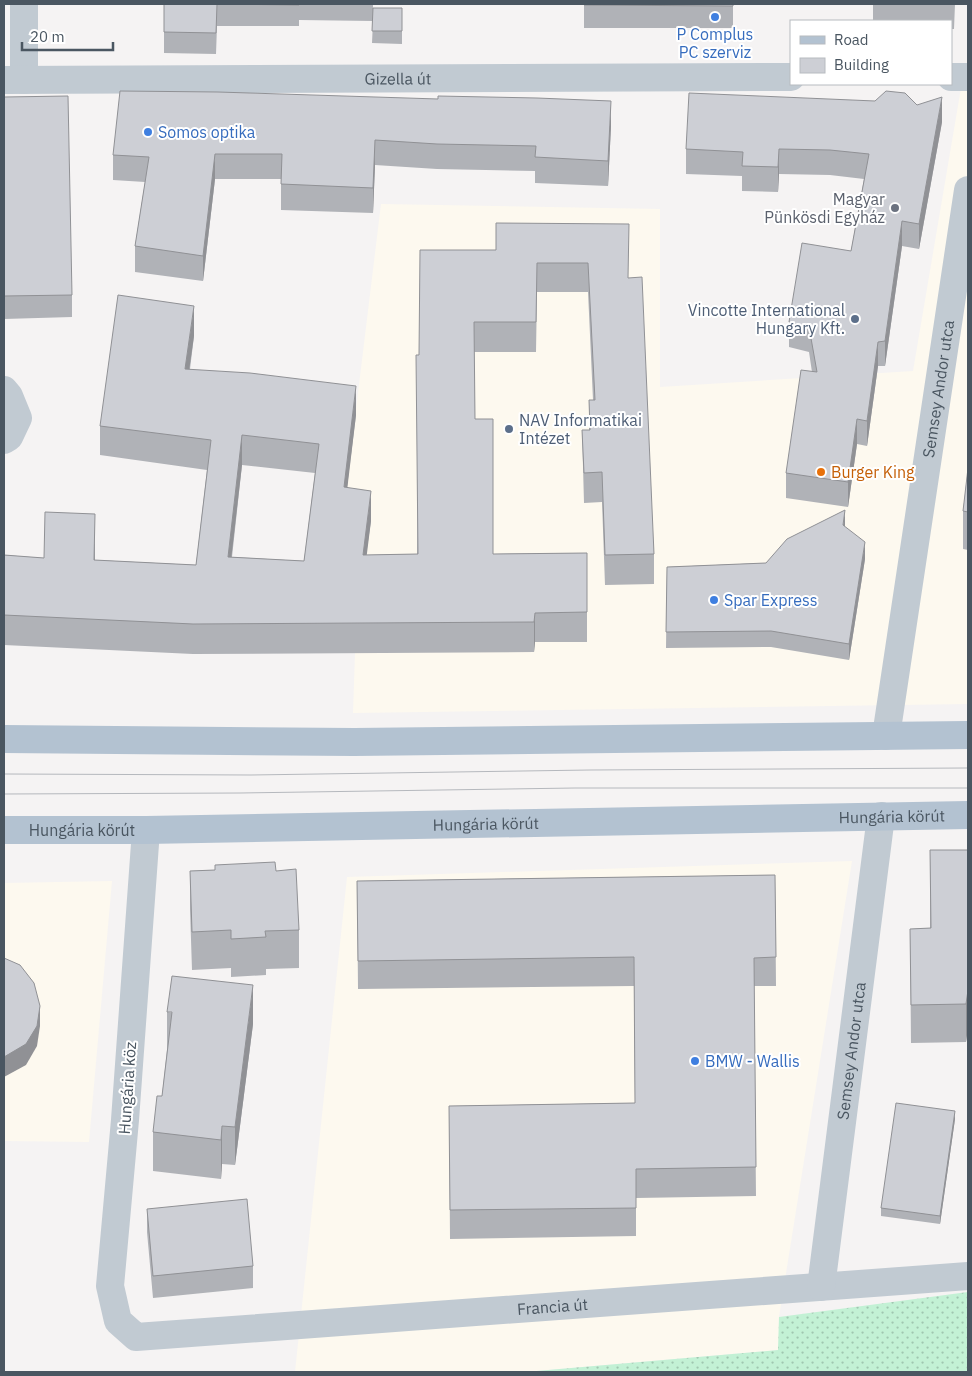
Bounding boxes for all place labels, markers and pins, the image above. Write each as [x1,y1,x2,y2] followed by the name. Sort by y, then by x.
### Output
[709,11,721,23] marker: P Complus PC szerviz
[677,24,753,62] place label: P Complus PC szerviz
[158,122,256,142] place label: Somos optika
[142,126,154,138] marker: Somos optika
[764,189,885,227] place label: Magyar Pünkösdi Egyház
[889,202,901,214] marker: Magyar Pünkösdi Egyház
[688,300,845,338] place label: Vincotte International Hungary Kft.
[849,313,861,325] marker: Vincotte International Hungary Kft.
[519,410,642,448] place label: NAV Informatikai Intézet
[503,423,515,435] marker: NAV Informatikai Intézet
[831,462,915,482] place label: Burger King
[815,466,827,478] marker: Burger King
[724,590,818,610] place label: Spar Express
[708,594,720,606] marker: Spar Express
[705,1051,800,1071] place label: BMW - Wallis
[689,1055,701,1067] marker: BMW - Wallis

